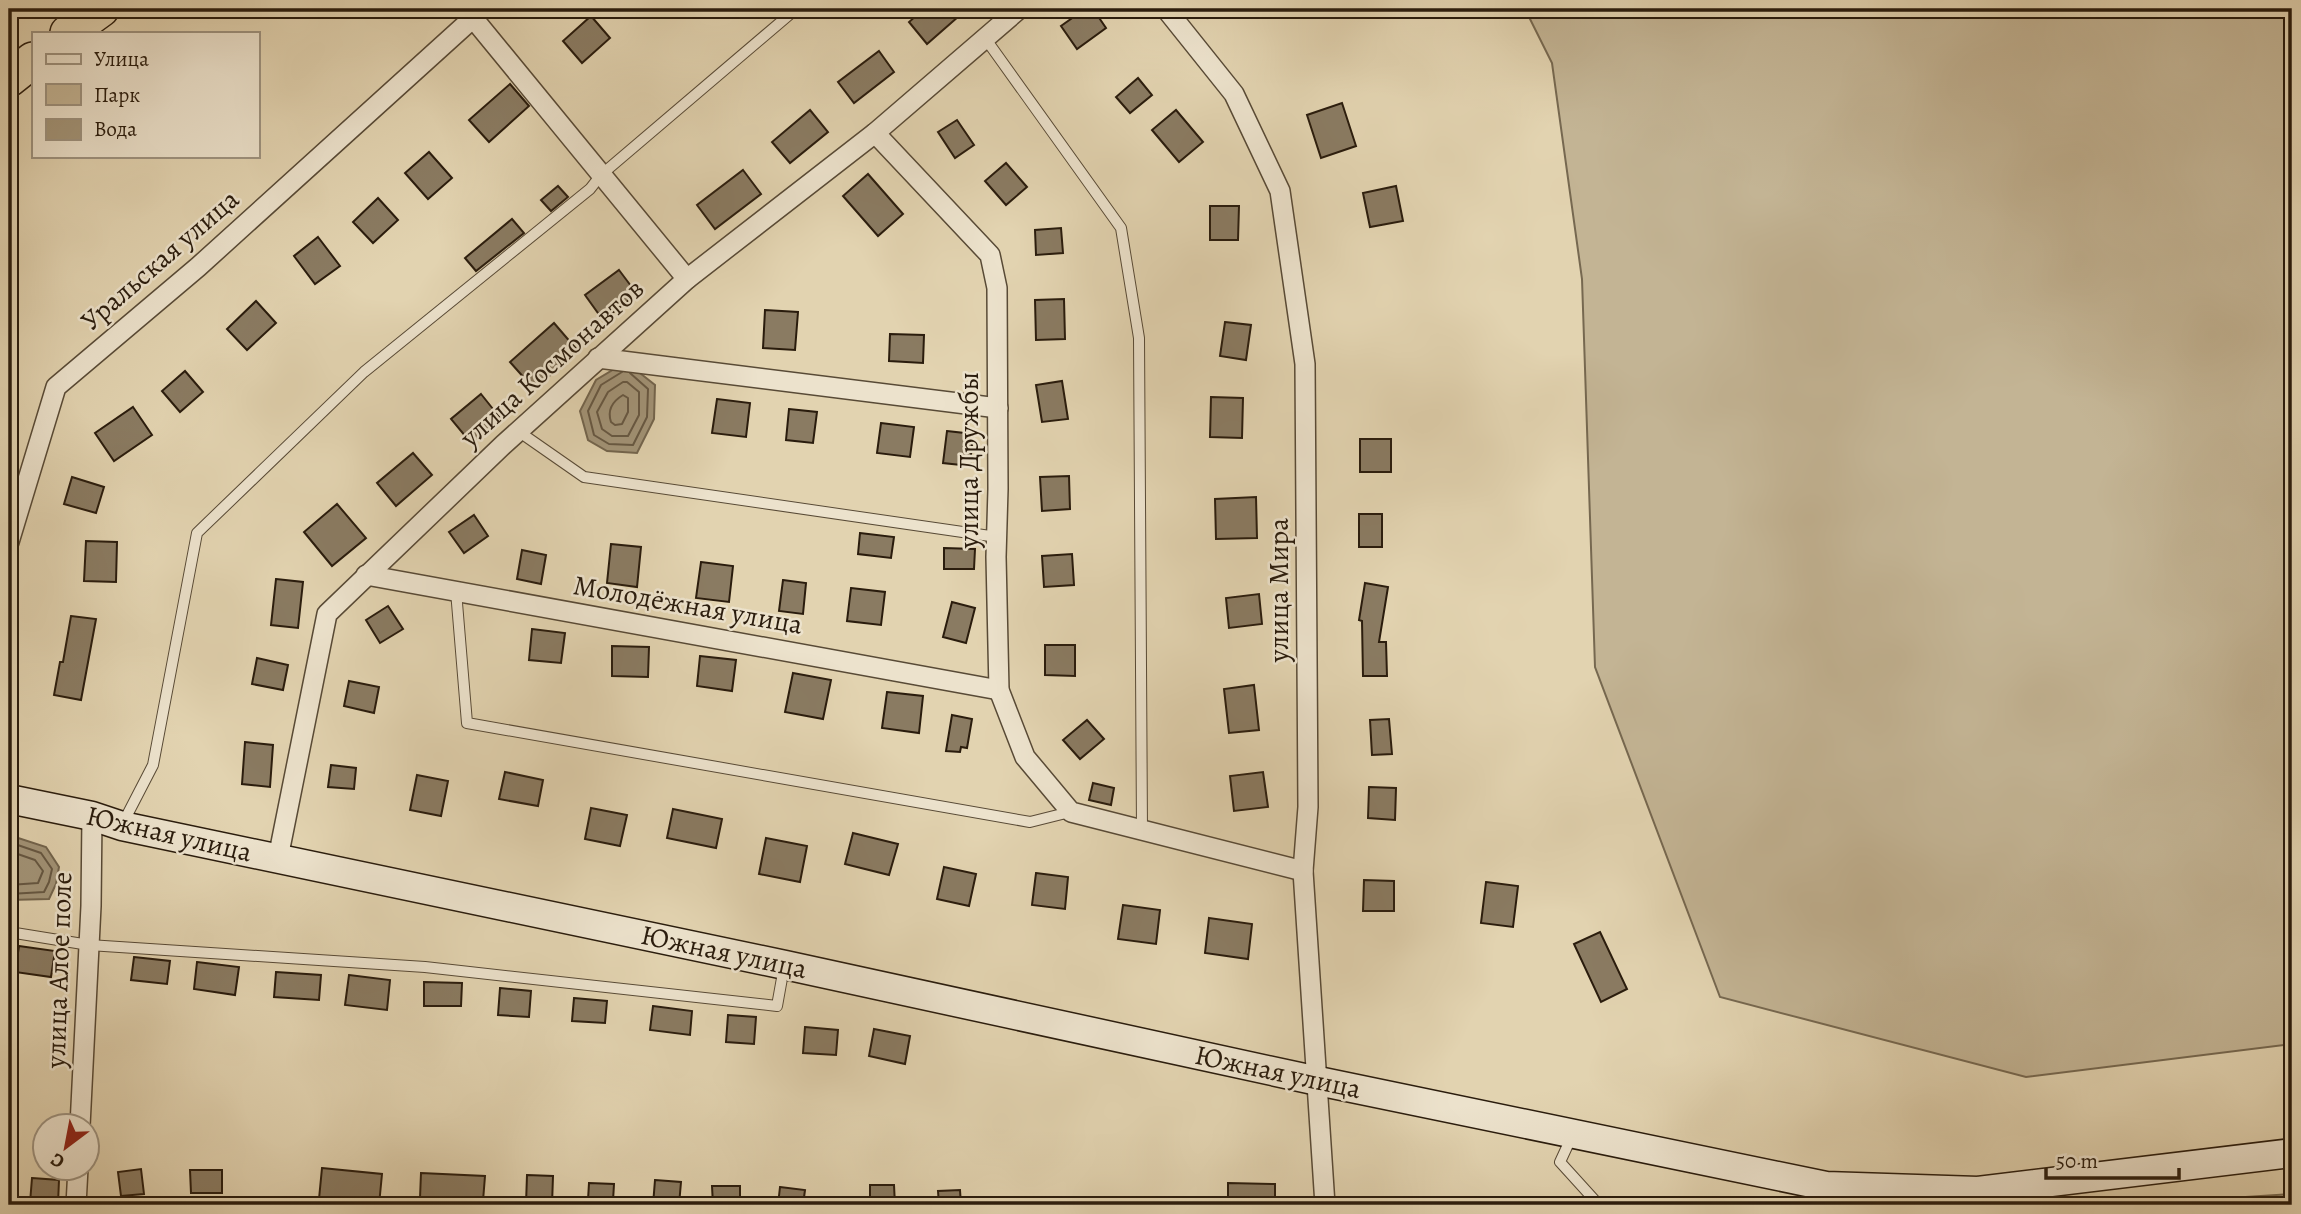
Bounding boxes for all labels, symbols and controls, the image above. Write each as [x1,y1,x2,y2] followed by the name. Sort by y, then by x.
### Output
[32,32,259,158] legend
[94,45,149,73] text: Улица
[94,81,140,109] text: Парк
[94,115,137,143] text: Вода
[73,181,247,339] street label: Уральская улица
[451,270,652,457] street label: улица Космонавтов
[950,372,988,549] street label: улица Дружбы
[1260,518,1298,663] street label: улица Мира
[570,566,806,644] street label: Молодёжная улица
[82,796,256,872] street label: Южная улица
[37,871,81,1070] street label: улица Алое поле
[637,916,811,988] street label: Южная улица
[1191,1036,1365,1108] street label: Южная улица
[32,1112,102,1182] north arrow
[2046,1137,2178,1181] scale bar
[46,1146,69,1175] text: С
[2056,1147,2098,1175] text: 50 m

